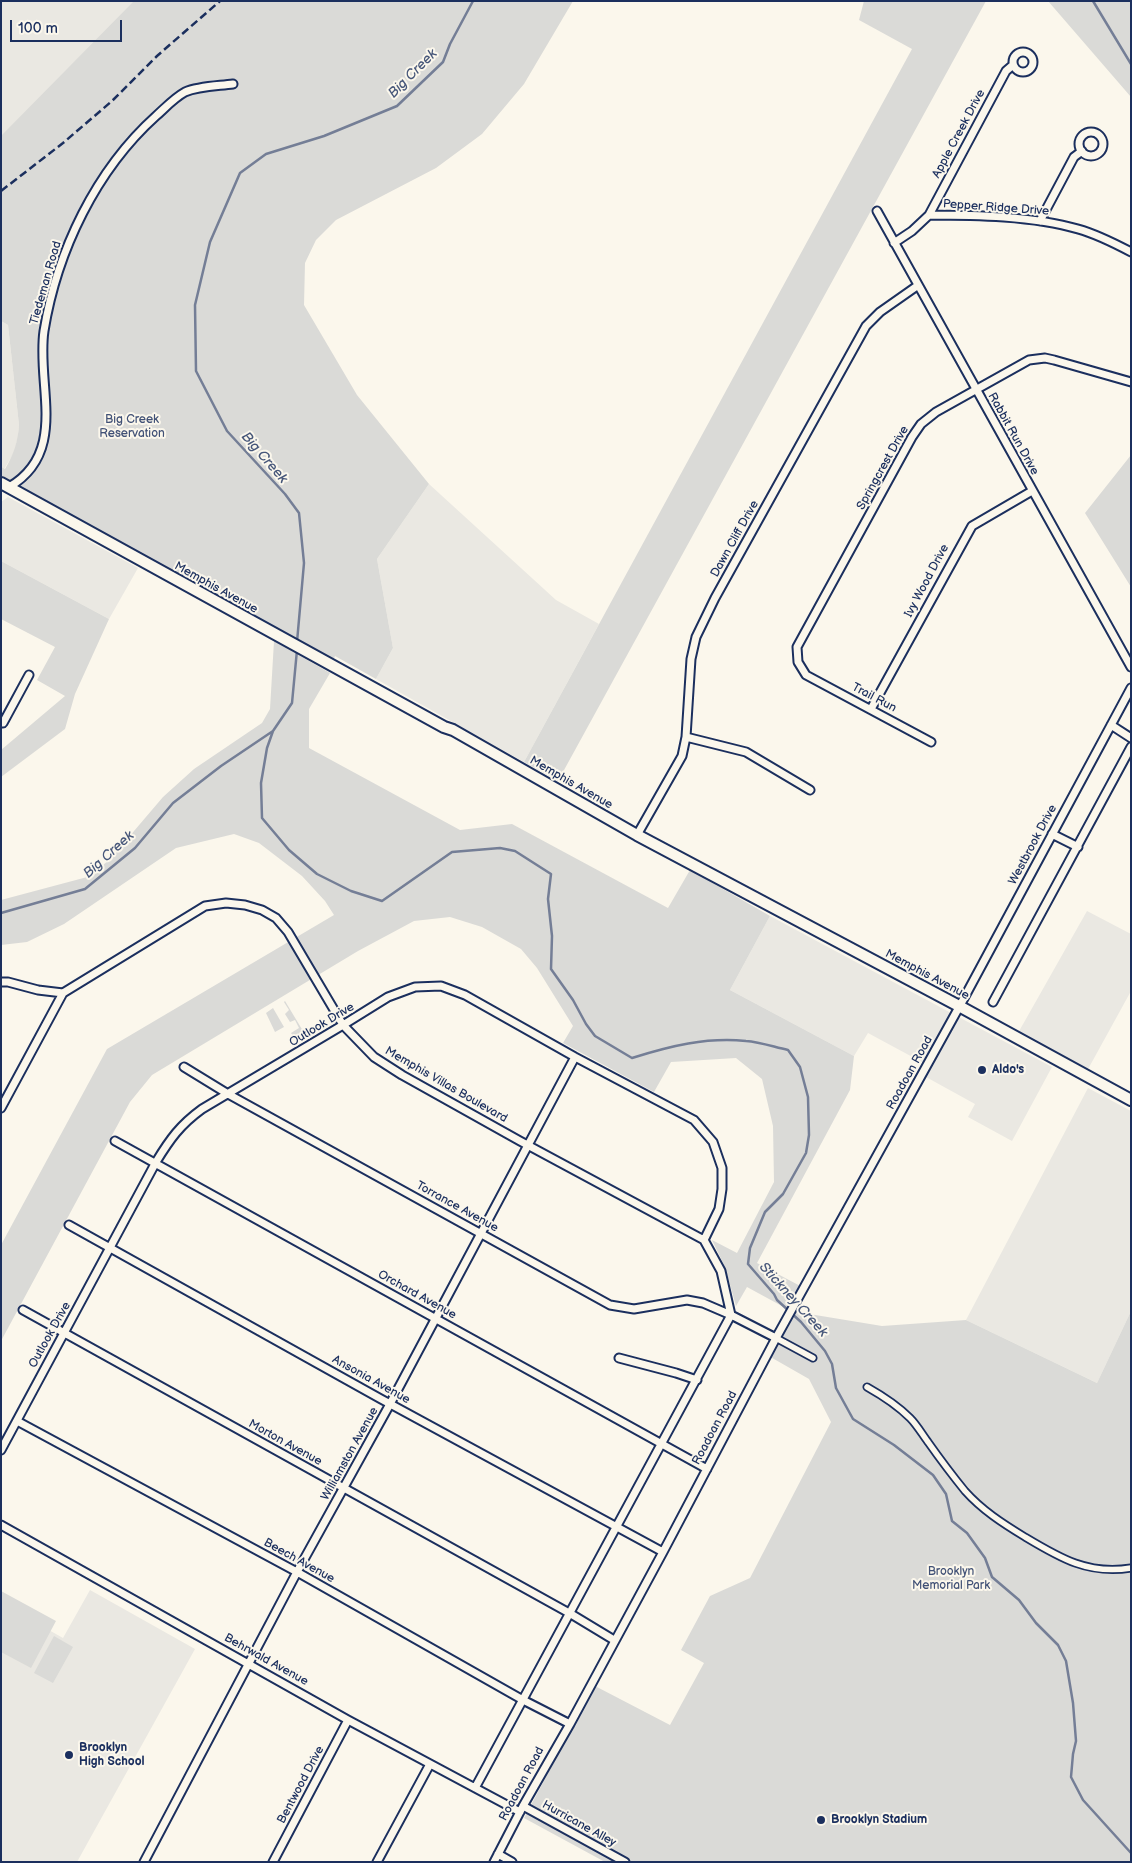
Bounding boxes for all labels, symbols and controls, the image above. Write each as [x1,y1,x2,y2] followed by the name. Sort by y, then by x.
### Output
[12,10,125,42] scale bar
[18,19,58,38] text: 100 m
[385,46,441,102] water label: Big Creek
[930,87,988,181] street label: Apple Creek Drive
[942,197,1050,219] street label: Pepper Ridge Drive
[27,239,65,327] street label: Tiedeman Road
[984,390,1042,478] street label: Rabbit Run Drive
[99,413,165,441] park label: Big Creek Reservation
[854,424,912,512] street label: Springcrest Drive
[237,429,291,487] water label: Big Creek
[708,498,762,580] street label: Dawn Cliff Drive
[902,542,952,620] street label: Ivy Wood Drive
[172,559,260,617] street label: Memphis Avenue
[849,680,899,716] street label: Trail Run
[527,753,615,813] street label: Memphis Avenue
[1006,802,1060,888] street label: Westbrook Drive
[80,828,138,882] water label: Big Creek
[882,947,972,1003] street label: Memphis Avenue
[287,1000,357,1050] street label: Outlook Drive
[884,1034,936,1112] street label: Roadoan Road
[382,1044,510,1126] street label: Memphis Villas Boulevard
[992,1063,1024,1077] place label: Aldo's
[976,1064,988,1076] marker: Aldo's
[413,1178,501,1236] street label: Torrance Avenue
[755,1259,831,1341] water label: Stickney Creek
[375,1267,459,1323] street label: Orchard Avenue
[26,1300,74,1370] street label: Outlook Drive
[330,1353,412,1407] street label: Ansonia Avenue
[689,1389,741,1467] street label: Roadoan Road
[318,1405,382,1503] street label: Williamston Avenue
[246,1417,324,1469] street label: Morton Avenue
[261,1536,337,1586] street label: Beech Avenue
[912,1565,990,1593] park label: Brooklyn Memorial Park
[221,1631,311,1689] street label: Behrwald Avenue
[79,1741,145,1769] place label: Brooklyn High School
[275,1744,327,1826] street label: Bentwood Drive
[496,1745,548,1823] street label: Roadoan Road
[63,1749,75,1761] marker: Brooklyn High School
[540,1798,618,1850] street label: Hurricane Alley
[831,1813,927,1827] place label: Brooklyn Stadium
[815,1814,827,1826] marker: Brooklyn Stadium

